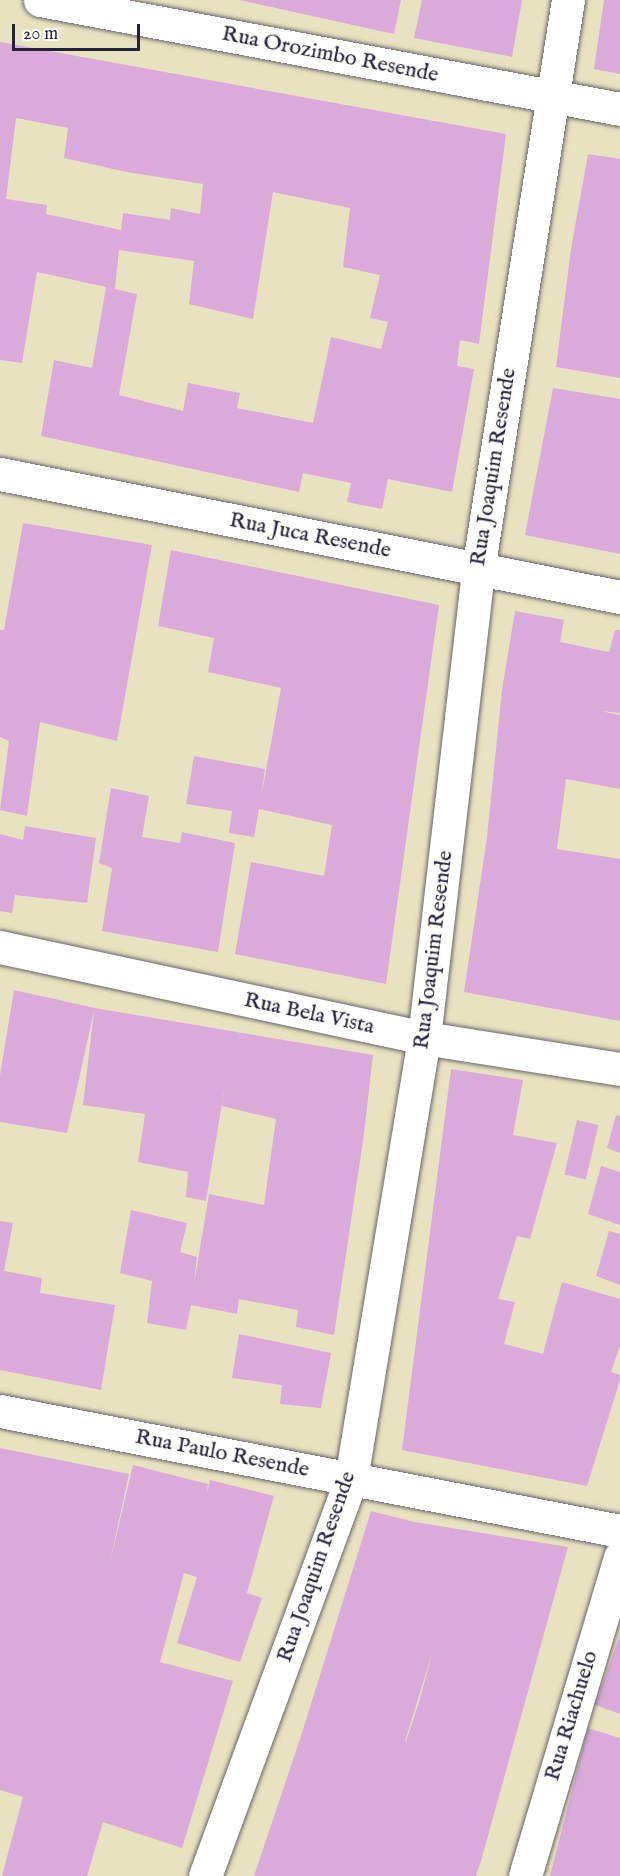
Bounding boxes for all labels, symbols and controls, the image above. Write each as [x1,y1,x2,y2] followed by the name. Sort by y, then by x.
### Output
[15,12,142,50] scale bar
[219,21,441,89] street label: Rua Orozimbo Resende
[23,23,58,46] text: 20 m
[465,366,523,568] street label: Rua Joaquim Resende
[227,507,393,565] street label: Rua Juca Resende
[409,849,459,1051] street label: Rua Joaquim Resende
[242,987,376,1041] street label: Rua Bela Vista
[133,1424,311,1484] street label: Rua Paulo Resende
[272,1468,362,1666] street label: Rua Joaquim Resende
[540,1648,604,1784] street label: Rua Riachuelo

